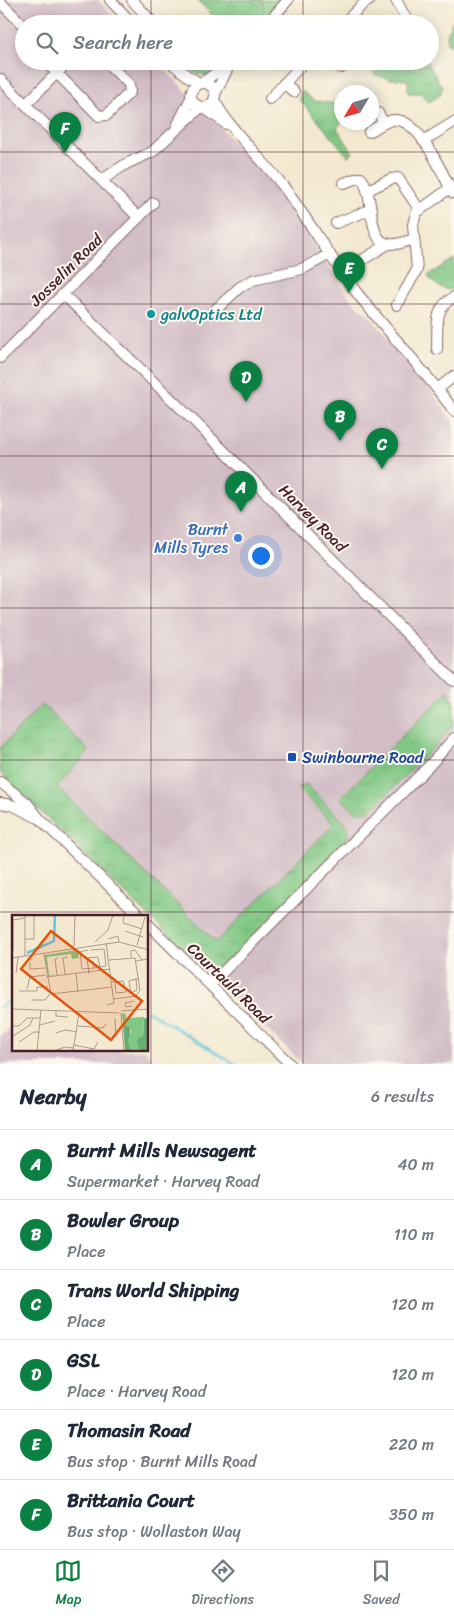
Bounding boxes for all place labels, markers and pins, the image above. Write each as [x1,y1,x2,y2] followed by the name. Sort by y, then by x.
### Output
[49,112,81,153] pin: F
[333,252,365,293] pin: E
[159,300,263,329] place label: galvOptics Ltd
[145,308,157,320] marker: galvOptics Ltd
[230,361,262,402] pin: D
[324,400,356,441] pin: B
[366,428,398,469] pin: C
[225,471,257,512] pin: A
[154,515,229,562] place label: Burnt Mills Tyres
[232,532,244,544] marker: Burnt Mills Tyres
[302,743,425,772] place label: Swinbourne Road
[286,751,298,763] marker: Swinbourne Road

